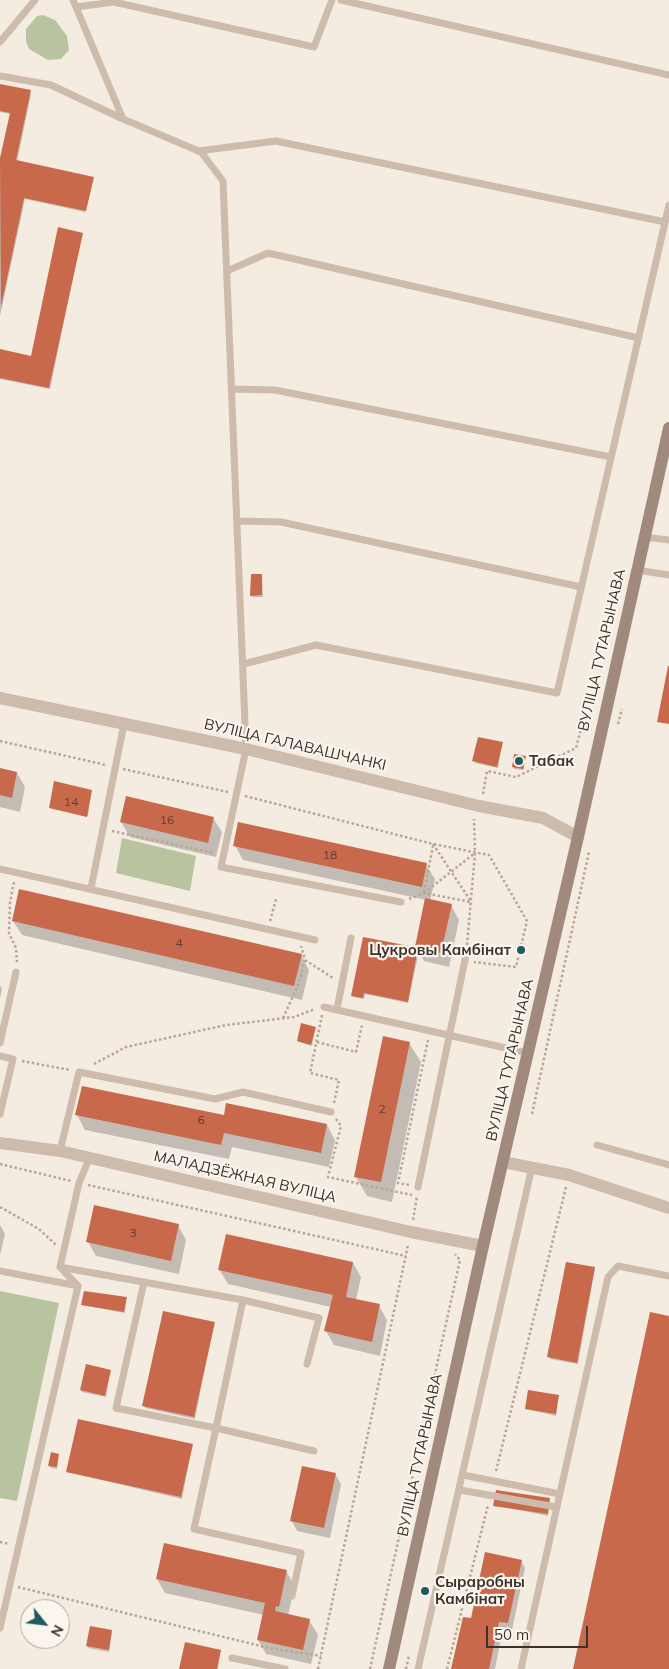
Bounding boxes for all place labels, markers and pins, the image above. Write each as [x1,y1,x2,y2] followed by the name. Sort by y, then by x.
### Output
[529,752,574,770] place label: Табак
[513,755,525,767] marker: Табак
[369,941,511,959] place label: Цукровы Камбінат
[515,944,527,956] marker: Цукровы Камбінат
[435,1573,525,1608] place label: Сыраробны Камбінат
[419,1585,431,1597] marker: Сыраробны Камбінат

